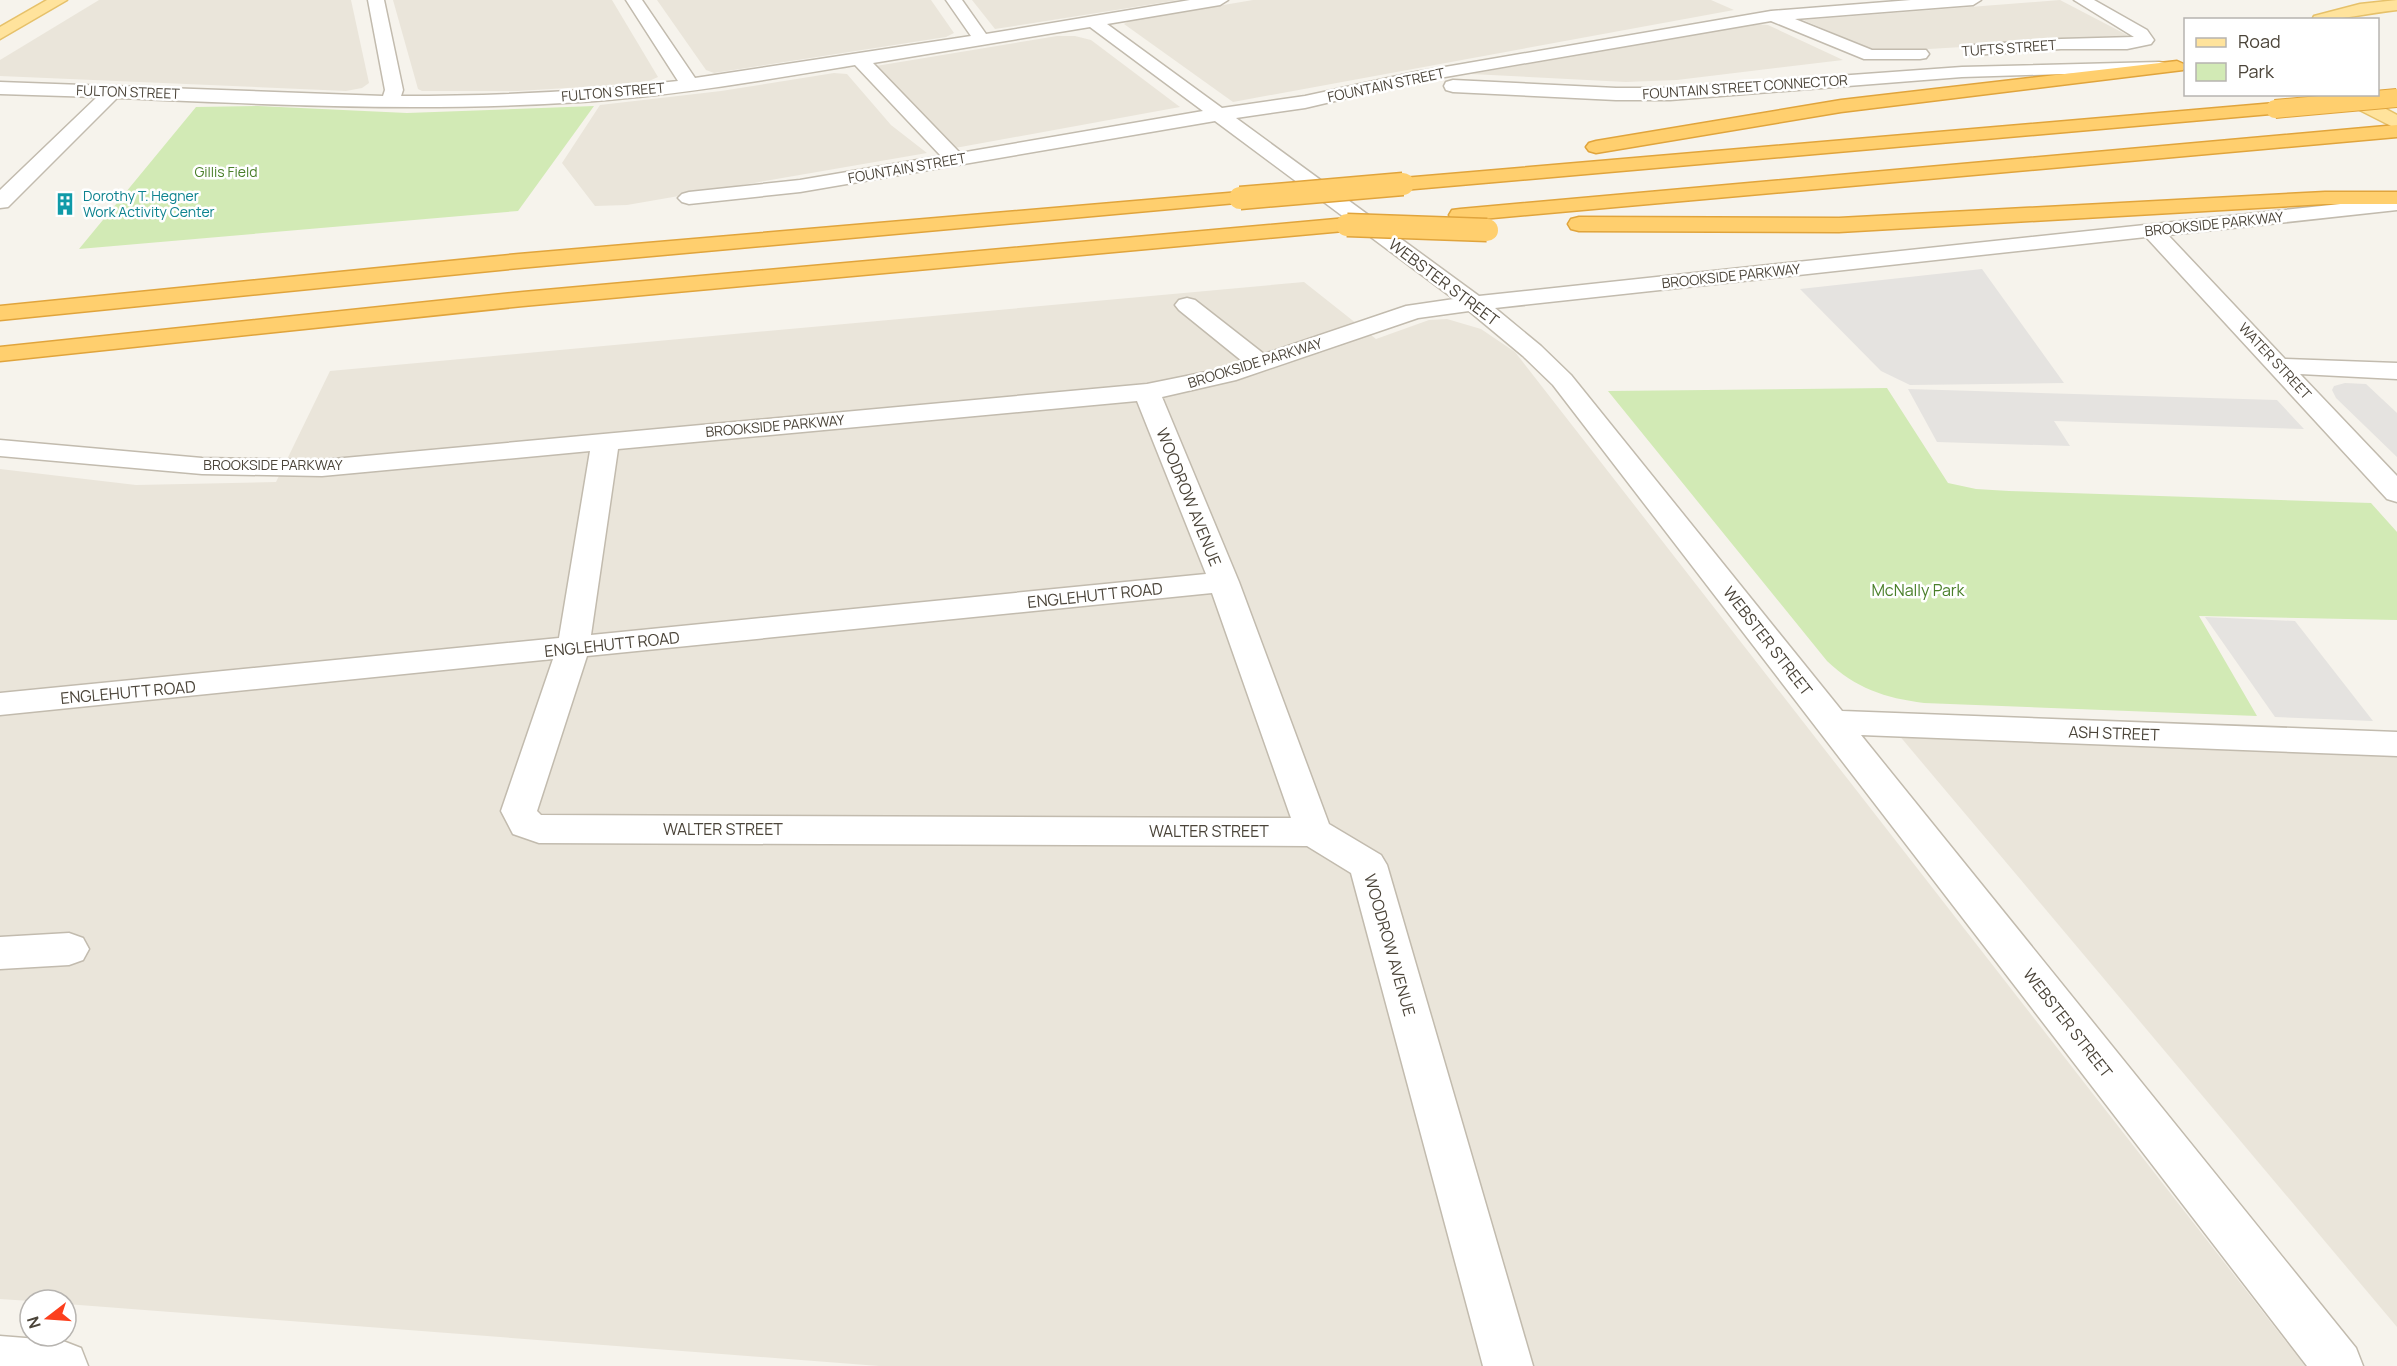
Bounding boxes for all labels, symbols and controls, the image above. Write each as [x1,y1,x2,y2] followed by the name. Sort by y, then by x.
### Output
[2184,18,2379,96] legend
[2238,29,2281,53] text: Road
[1961,35,2058,60] street label: TUFTS STREET
[2238,59,2275,83] text: Park
[1326,63,1447,106] street label: FOUNTAIN STREET
[1642,70,1849,103] street label: FOUNTAIN STREET CONNECTOR
[561,77,666,105] street label: FULTON STREET
[76,80,181,103] street label: FULTON STREET
[847,148,968,187] street label: FOUNTAIN STREET
[194,162,258,181] park label: Gillis Field
[83,186,215,221] place label: Dorothy T. Hegner Work Activity Center
[52,191,78,217] building icon: Dorothy T. Hegner Work Activity Center
[2144,207,2284,240] street label: BROOKSIDE PARKWAY
[1384,233,1504,331] street label: WEBSTER STREET
[1661,259,1801,292] street label: BROOKSIDE PARKWAY
[2235,318,2316,404] street label: WATER STREET
[1185,333,1324,392] street label: BROOKSIDE PARKWAY
[705,410,845,441] street label: BROOKSIDE PARKWAY
[1151,425,1227,569] street label: WOODROW AVENUE
[203,455,343,474] street label: BROOKSIDE PARKWAY
[1026,577,1164,613] street label: ENGLEHUTT ROAD
[1871,579,1966,601] park label: McNally Park
[1718,582,1818,701] street label: WEBSTER STREET
[543,626,681,662] street label: ENGLEHUTT ROAD
[59,675,197,709] street label: ENGLEHUTT ROAD
[2068,720,2160,746] street label: ASH STREET
[663,818,783,840] street label: WALTER STREET
[1149,820,1269,842] street label: WALTER STREET
[1359,871,1421,1019] street label: WOODROW AVENUE
[2018,964,2118,1083] street label: WEBSTER STREET
[18,1288,78,1348] north arrow
[21,1314,46,1331] text: N

